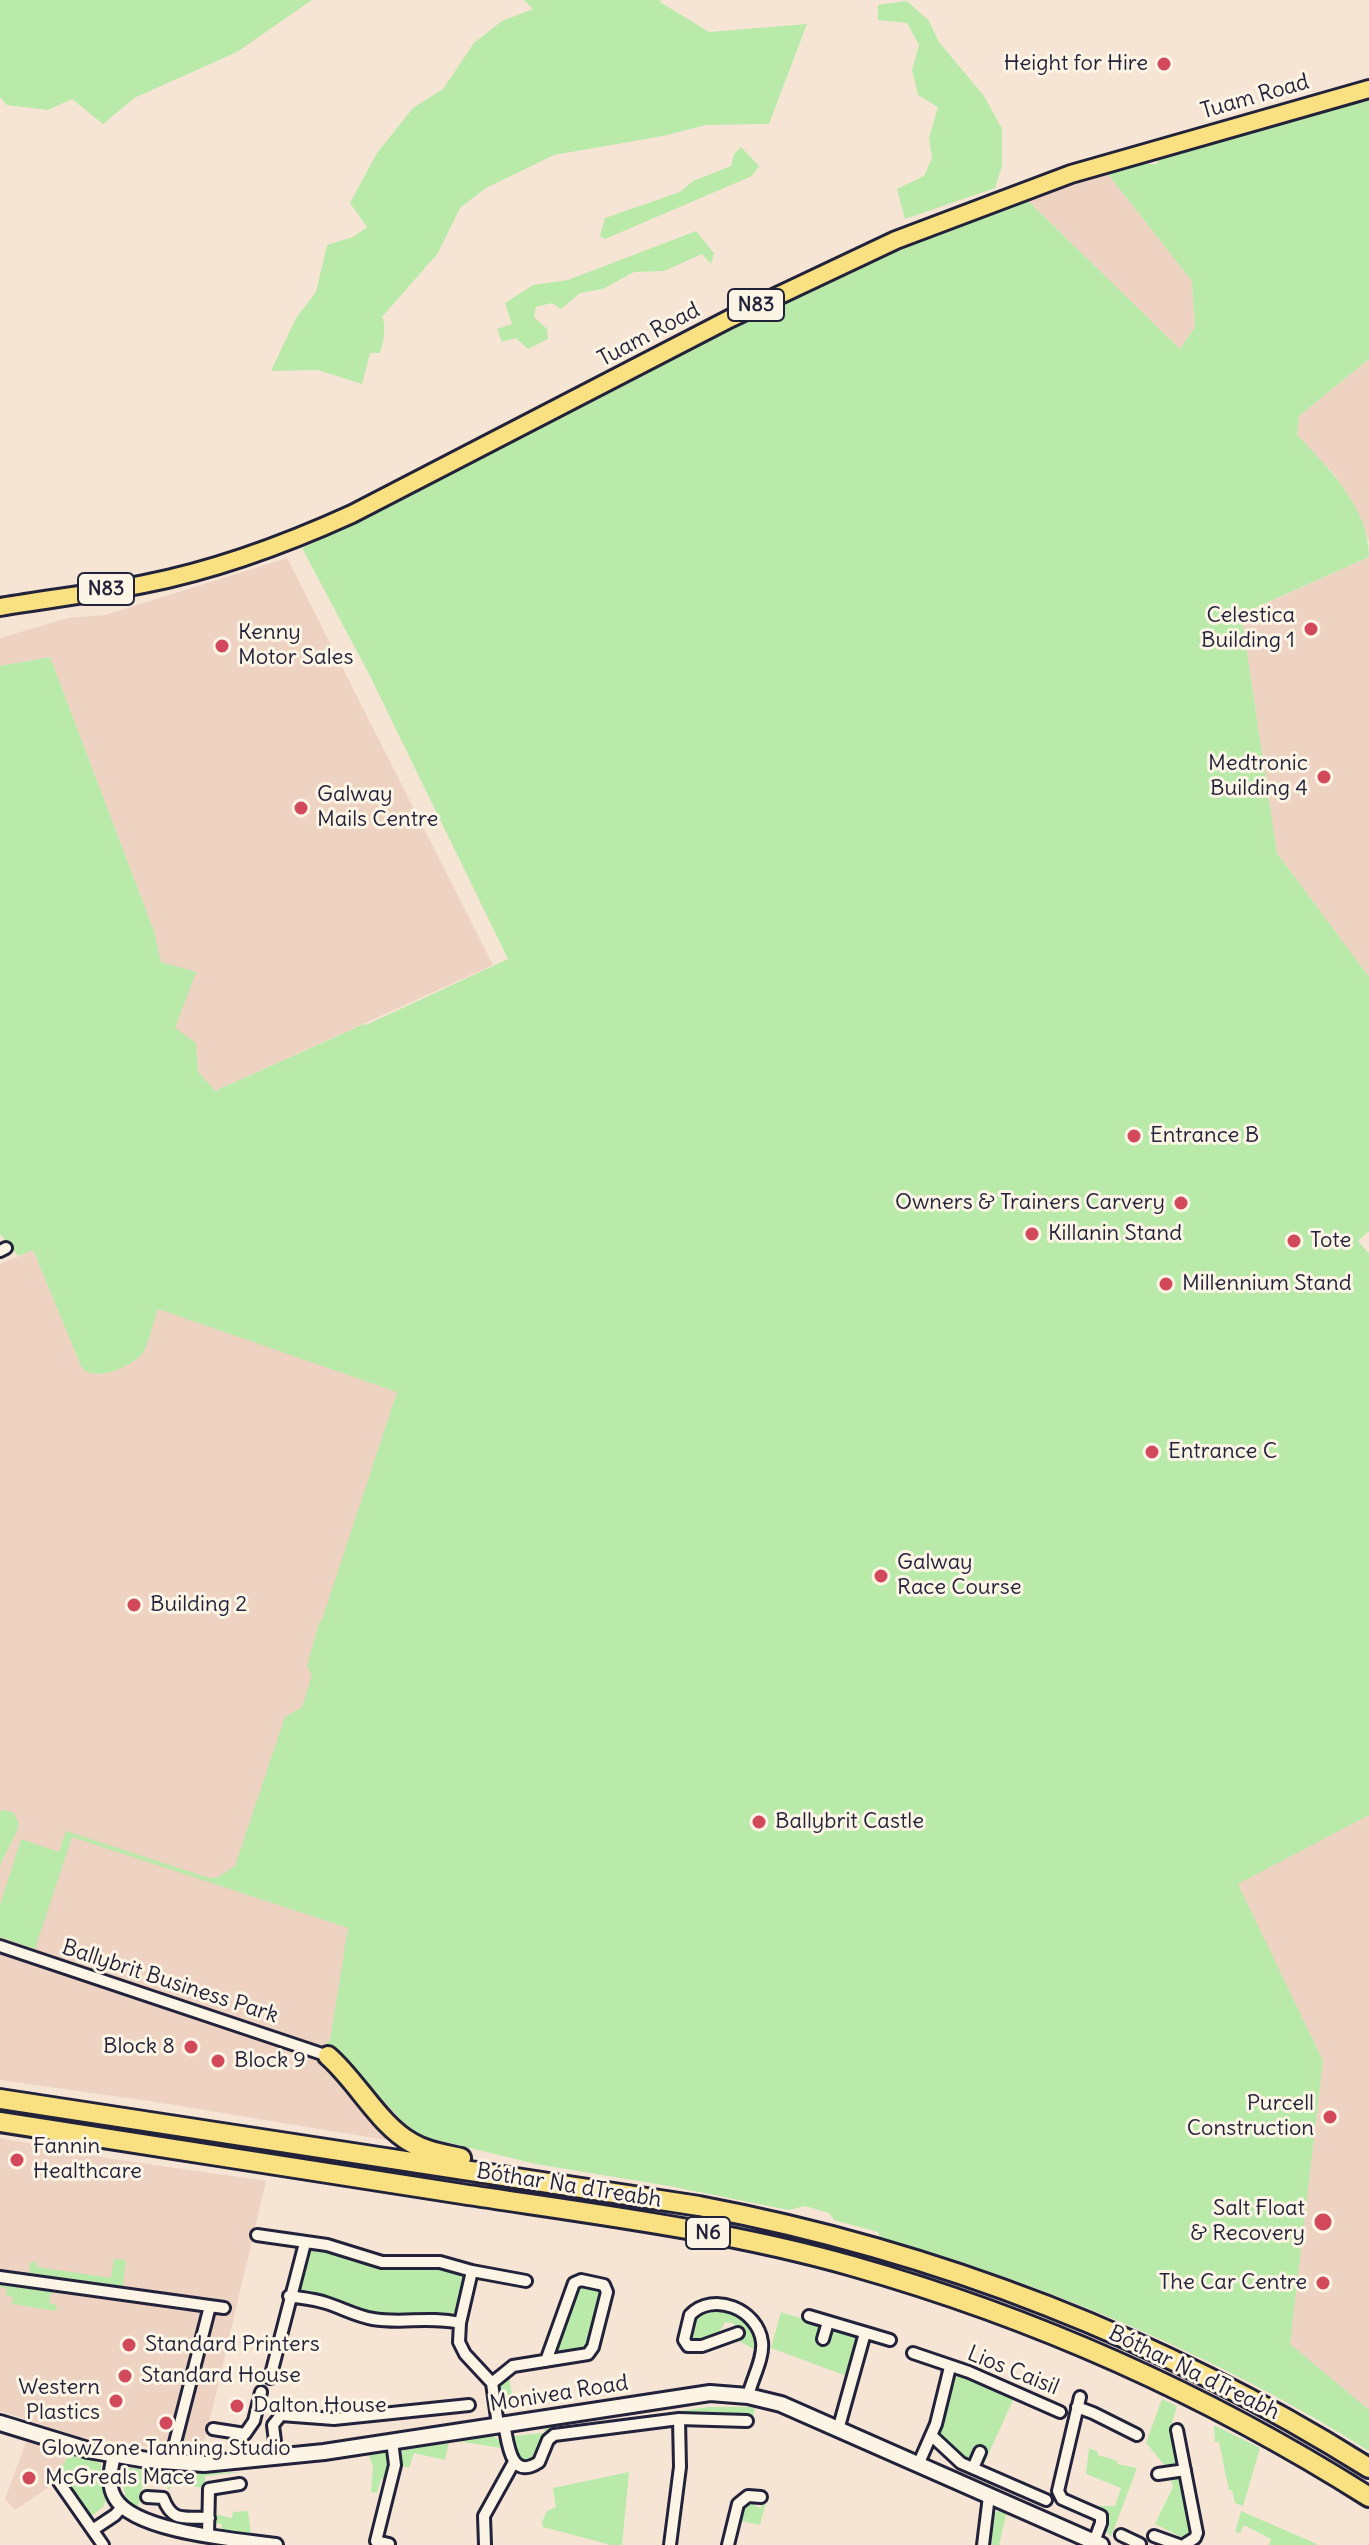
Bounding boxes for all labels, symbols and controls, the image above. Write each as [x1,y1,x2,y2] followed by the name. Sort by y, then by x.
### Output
[1004,51,1148,77] place label: Height for Hire
[1155,55,1173,73] marker: Height for Hire
[1198,69,1312,125] street label: Tuam Road
[728,289,784,321] road number: N83
[594,297,704,373] street label: Tuam Road
[78,573,134,605] road number: N83
[1201,603,1295,654] place label: Celestica Building 1
[238,620,353,672] place label: Kenny Motor Sales
[1302,620,1320,638] marker: Celestica Building 1
[213,637,231,655] marker: Kenny Motor Sales
[1208,751,1308,802] place label: Medtronic Building 4
[1315,768,1333,786] marker: Medtronic Building 4
[317,782,438,834] place label: Galway Mails Centre
[292,799,310,817] marker: Galway Mails Centre
[1150,1123,1259,1149] place label: Entrance B
[1125,1127,1143,1145] marker: Entrance B
[895,1190,1165,1216] place label: Owners & Trainers Carvery
[1172,1194,1190,1212] marker: Owners & Trainers Carvery
[1048,1221,1182,1247] place label: Killanin Stand
[1023,1225,1041,1243] marker: Killanin Stand
[1310,1228,1351,1254] place label: Tote
[1285,1232,1303,1250] marker: Tote
[1182,1271,1352,1297] place label: Millennium Stand
[1157,1275,1175,1293] marker: Millennium Stand
[1168,1439,1277,1465] place label: Entrance C
[1143,1443,1161,1461] marker: Entrance C
[897,1550,1022,1602] place label: Galway Race Course
[872,1567,890,1585] marker: Galway Race Course
[150,1592,247,1618] place label: Building 2
[125,1596,143,1614] marker: Building 2
[775,1809,924,1835] place label: Ballybrit Castle
[750,1813,768,1831] marker: Ballybrit Castle
[59,1935,281,2029] street label: Ballybrit Business Park
[103,2034,175,2060] place label: Block 8
[182,2038,200,2056] marker: Block 8
[234,2048,306,2074] place label: Block 9
[209,2052,227,2070] marker: Block 9
[1187,2091,1314,2142] place label: Purcell Construction
[1321,2108,1339,2126] marker: Purcell Construction
[33,2134,142,2186] place label: Fannin Healthcare
[8,2151,26,2169] marker: Fannin Healthcare
[475,2158,663,2214] street label: Bóthar Na dTreabh
[1190,2196,1305,2248] place label: Salt Float & Recovery
[1312,2211,1334,2233] marker: Salt Float & Recovery
[686,2217,730,2249] road number: N6
[1159,2270,1307,2296] place label: The Car Centre
[1314,2274,1332,2292] marker: The Car Centre
[1104,2320,1284,2426] street label: Bóthar Na dTreabh
[145,2332,320,2358] place label: Standard Printers
[120,2336,138,2354] marker: Standard Printers
[963,2341,1063,2401] street label: Lios Caisil
[141,2363,301,2389] place label: Standard House
[116,2367,134,2385] marker: Standard House
[488,2370,630,2418] street label: Monivea Road
[18,2375,100,2426] place label: Western Plastics
[107,2392,125,2410] marker: Western Plastics
[253,2393,387,2419] place label: Dalton House
[228,2397,246,2415] marker: Dalton House
[157,2414,175,2432] marker: GlowZone Tanning Studio
[41,2436,291,2462] place label: GlowZone Tanning Studio
[45,2465,195,2491] place label: McGreals Mace
[20,2469,38,2487] marker: McGreals Mace

